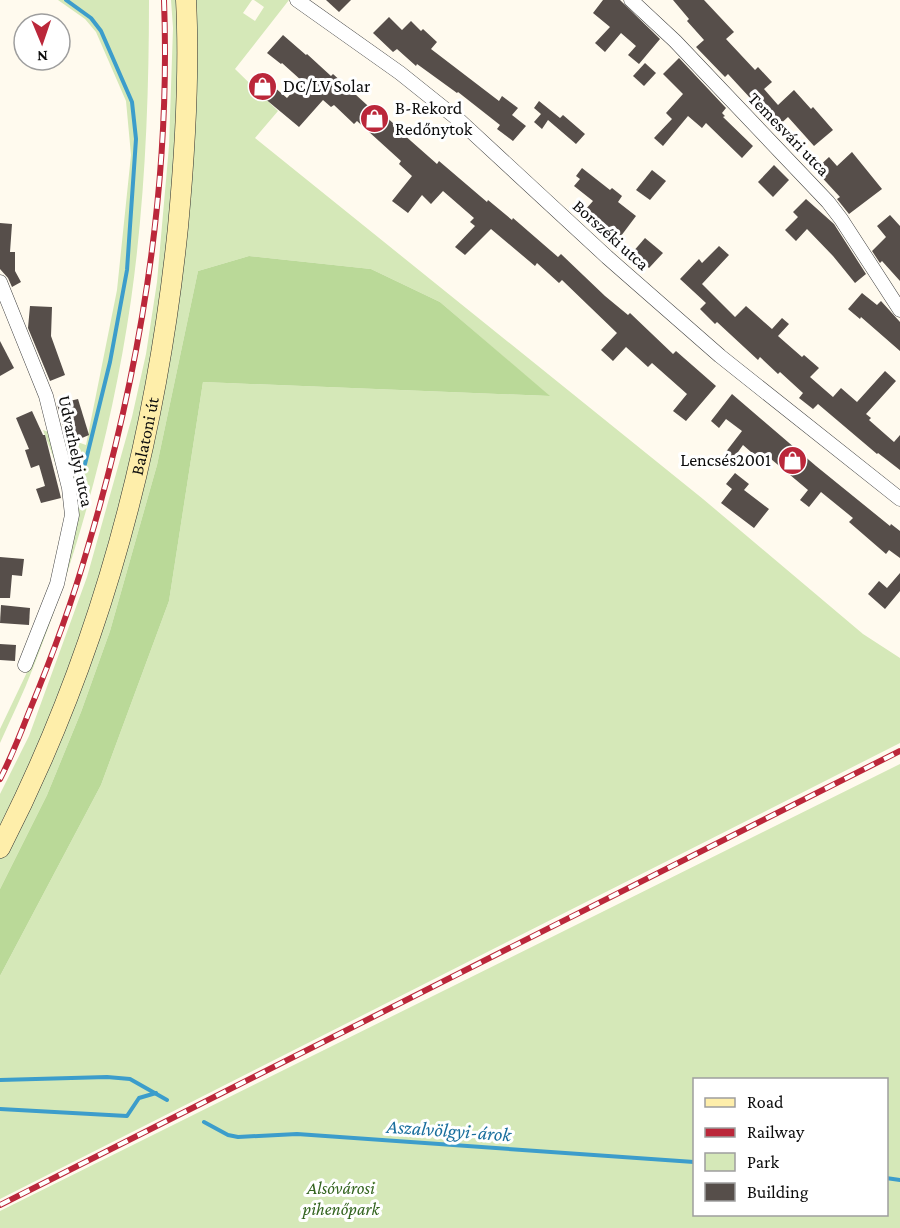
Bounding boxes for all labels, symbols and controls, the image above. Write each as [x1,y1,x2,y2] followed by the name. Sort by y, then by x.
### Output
[12,12,72,72] north arrow
[37,48,48,65] text: N
[246,70,278,102] shop icon: DC/LV Solar
[283,76,371,96] place label: DC/LV Solar
[744,88,834,180] street label: Temesvári utca
[395,98,473,139] place label: B-Rekord Redőnytok
[358,102,390,134] shop icon: B-Rekord Redőnytok
[569,196,653,274] street label: Borszéki utca
[54,393,98,509] street label: Udvarhelyi utca
[127,394,163,477] street label: Balatoni út
[776,444,808,476] shop icon: Lencsés2001
[680,450,771,470] place label: Lencsés2001
[693,1078,888,1216] legend
[747,1092,784,1112] text: Road
[385,1115,513,1146] water label: Aszalvölgyi-árok
[747,1122,805,1142] text: Railway
[747,1152,779,1172] text: Park
[301,1178,381,1219] park label: Alsóvárosi pihenőpark
[747,1182,809,1202] text: Building

